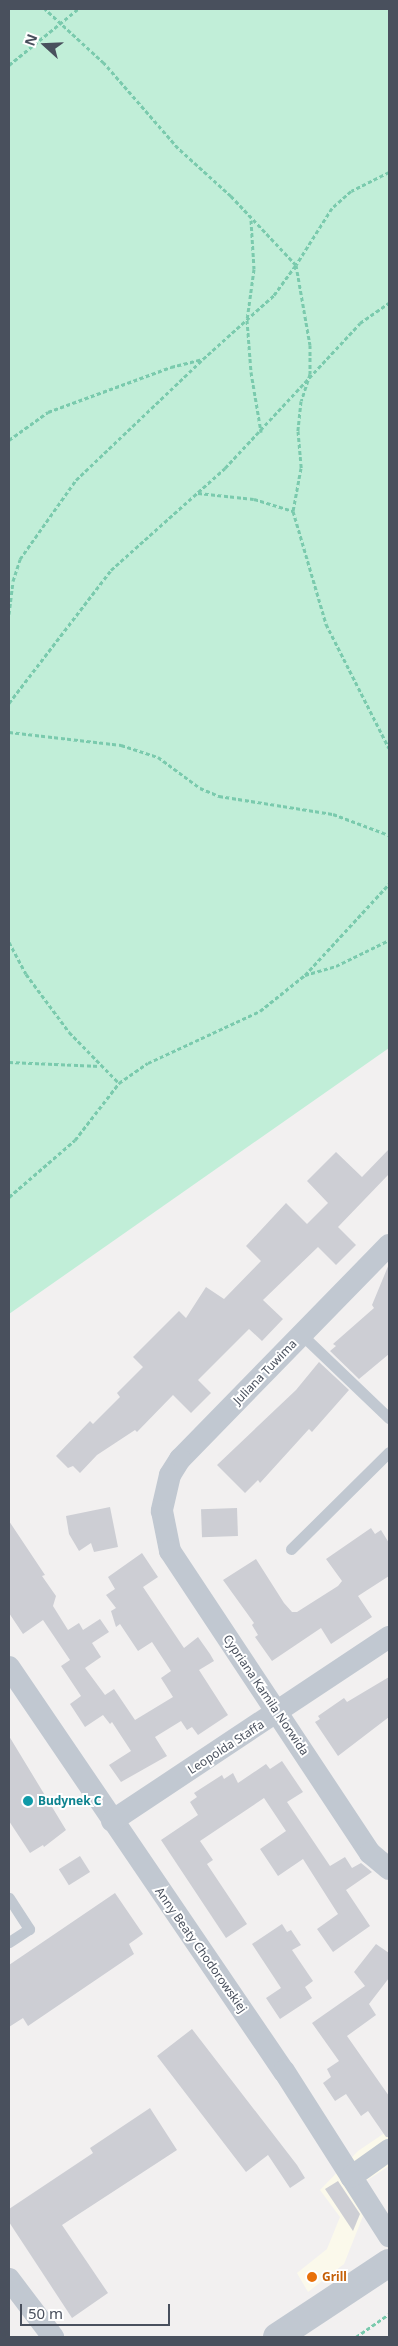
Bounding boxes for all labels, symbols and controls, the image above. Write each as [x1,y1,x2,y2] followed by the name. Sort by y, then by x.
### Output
[20,20,70,70] north arrow
[20,31,41,48] text: N
[230,1336,300,1408] street label: Juliana Tuwima
[220,1632,312,1758] street label: Cypriana Kamila Norwida
[185,1717,267,1777] street label: Leopolda Staffa
[38,1794,101,1808] place label: Budynek C
[22,1795,34,1807] marker: Budynek C
[152,1885,250,2015] street label: Anny Beaty Chodorowskiej
[322,2270,347,2284] place label: Grill
[306,2271,318,2283] marker: Grill
[22,2294,172,2326] scale bar
[28,2303,63,2323] text: 50 m

